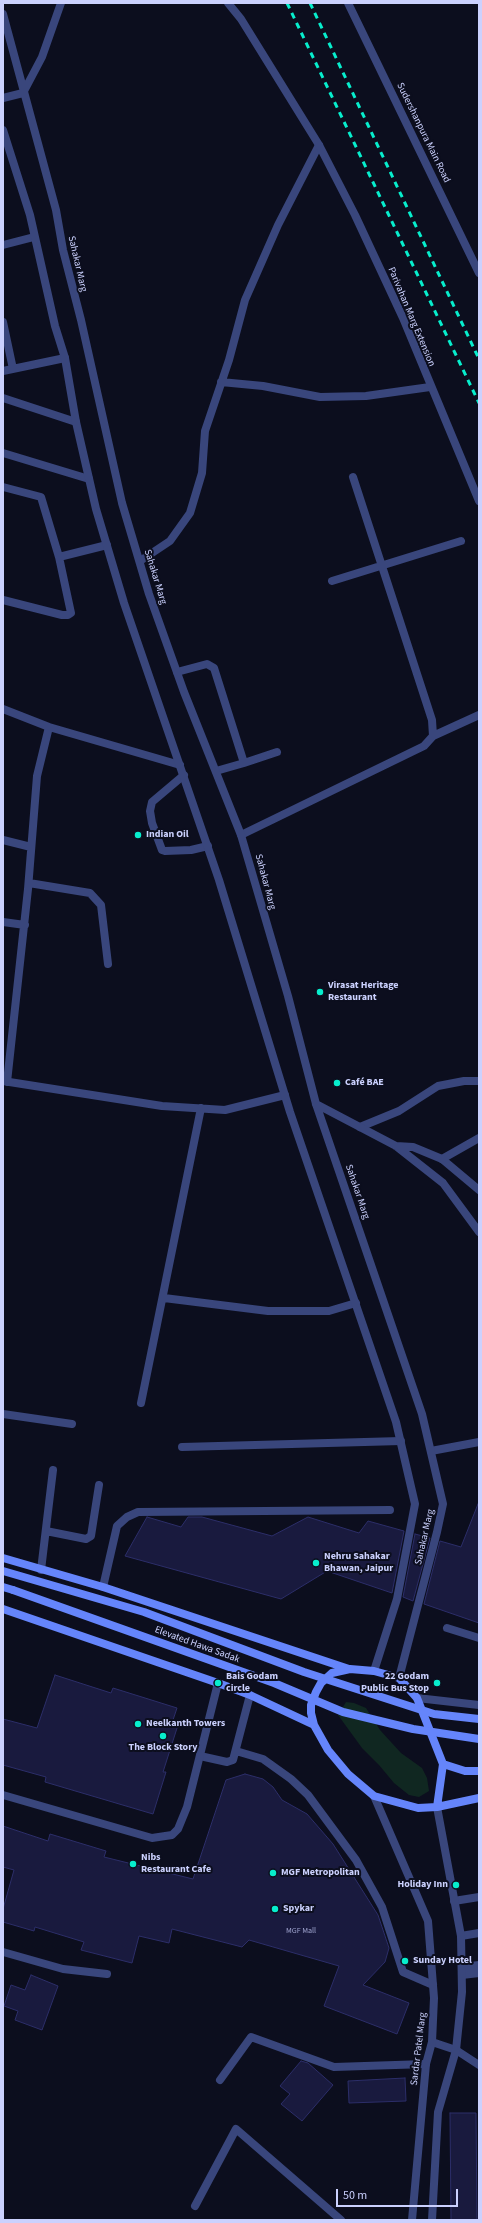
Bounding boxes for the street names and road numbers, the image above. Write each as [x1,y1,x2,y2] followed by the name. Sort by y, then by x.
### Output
[394,81,452,185] street label: Sudershanpura Main Road
[65,235,89,293] street label: Sahakar Marg
[385,266,437,368] street label: Parivahan Marg Extension
[141,548,169,606] street label: Sahakar Marg
[252,853,278,911] street label: Sahakar Marg
[342,1163,372,1221] street label: Sahakar Marg
[413,1508,437,1566] street label: Sahakar Marg
[153,1624,241,1666] street label: Elevated Hawa Sadak
[409,2012,429,2086] street label: Sardar Patel Marg

